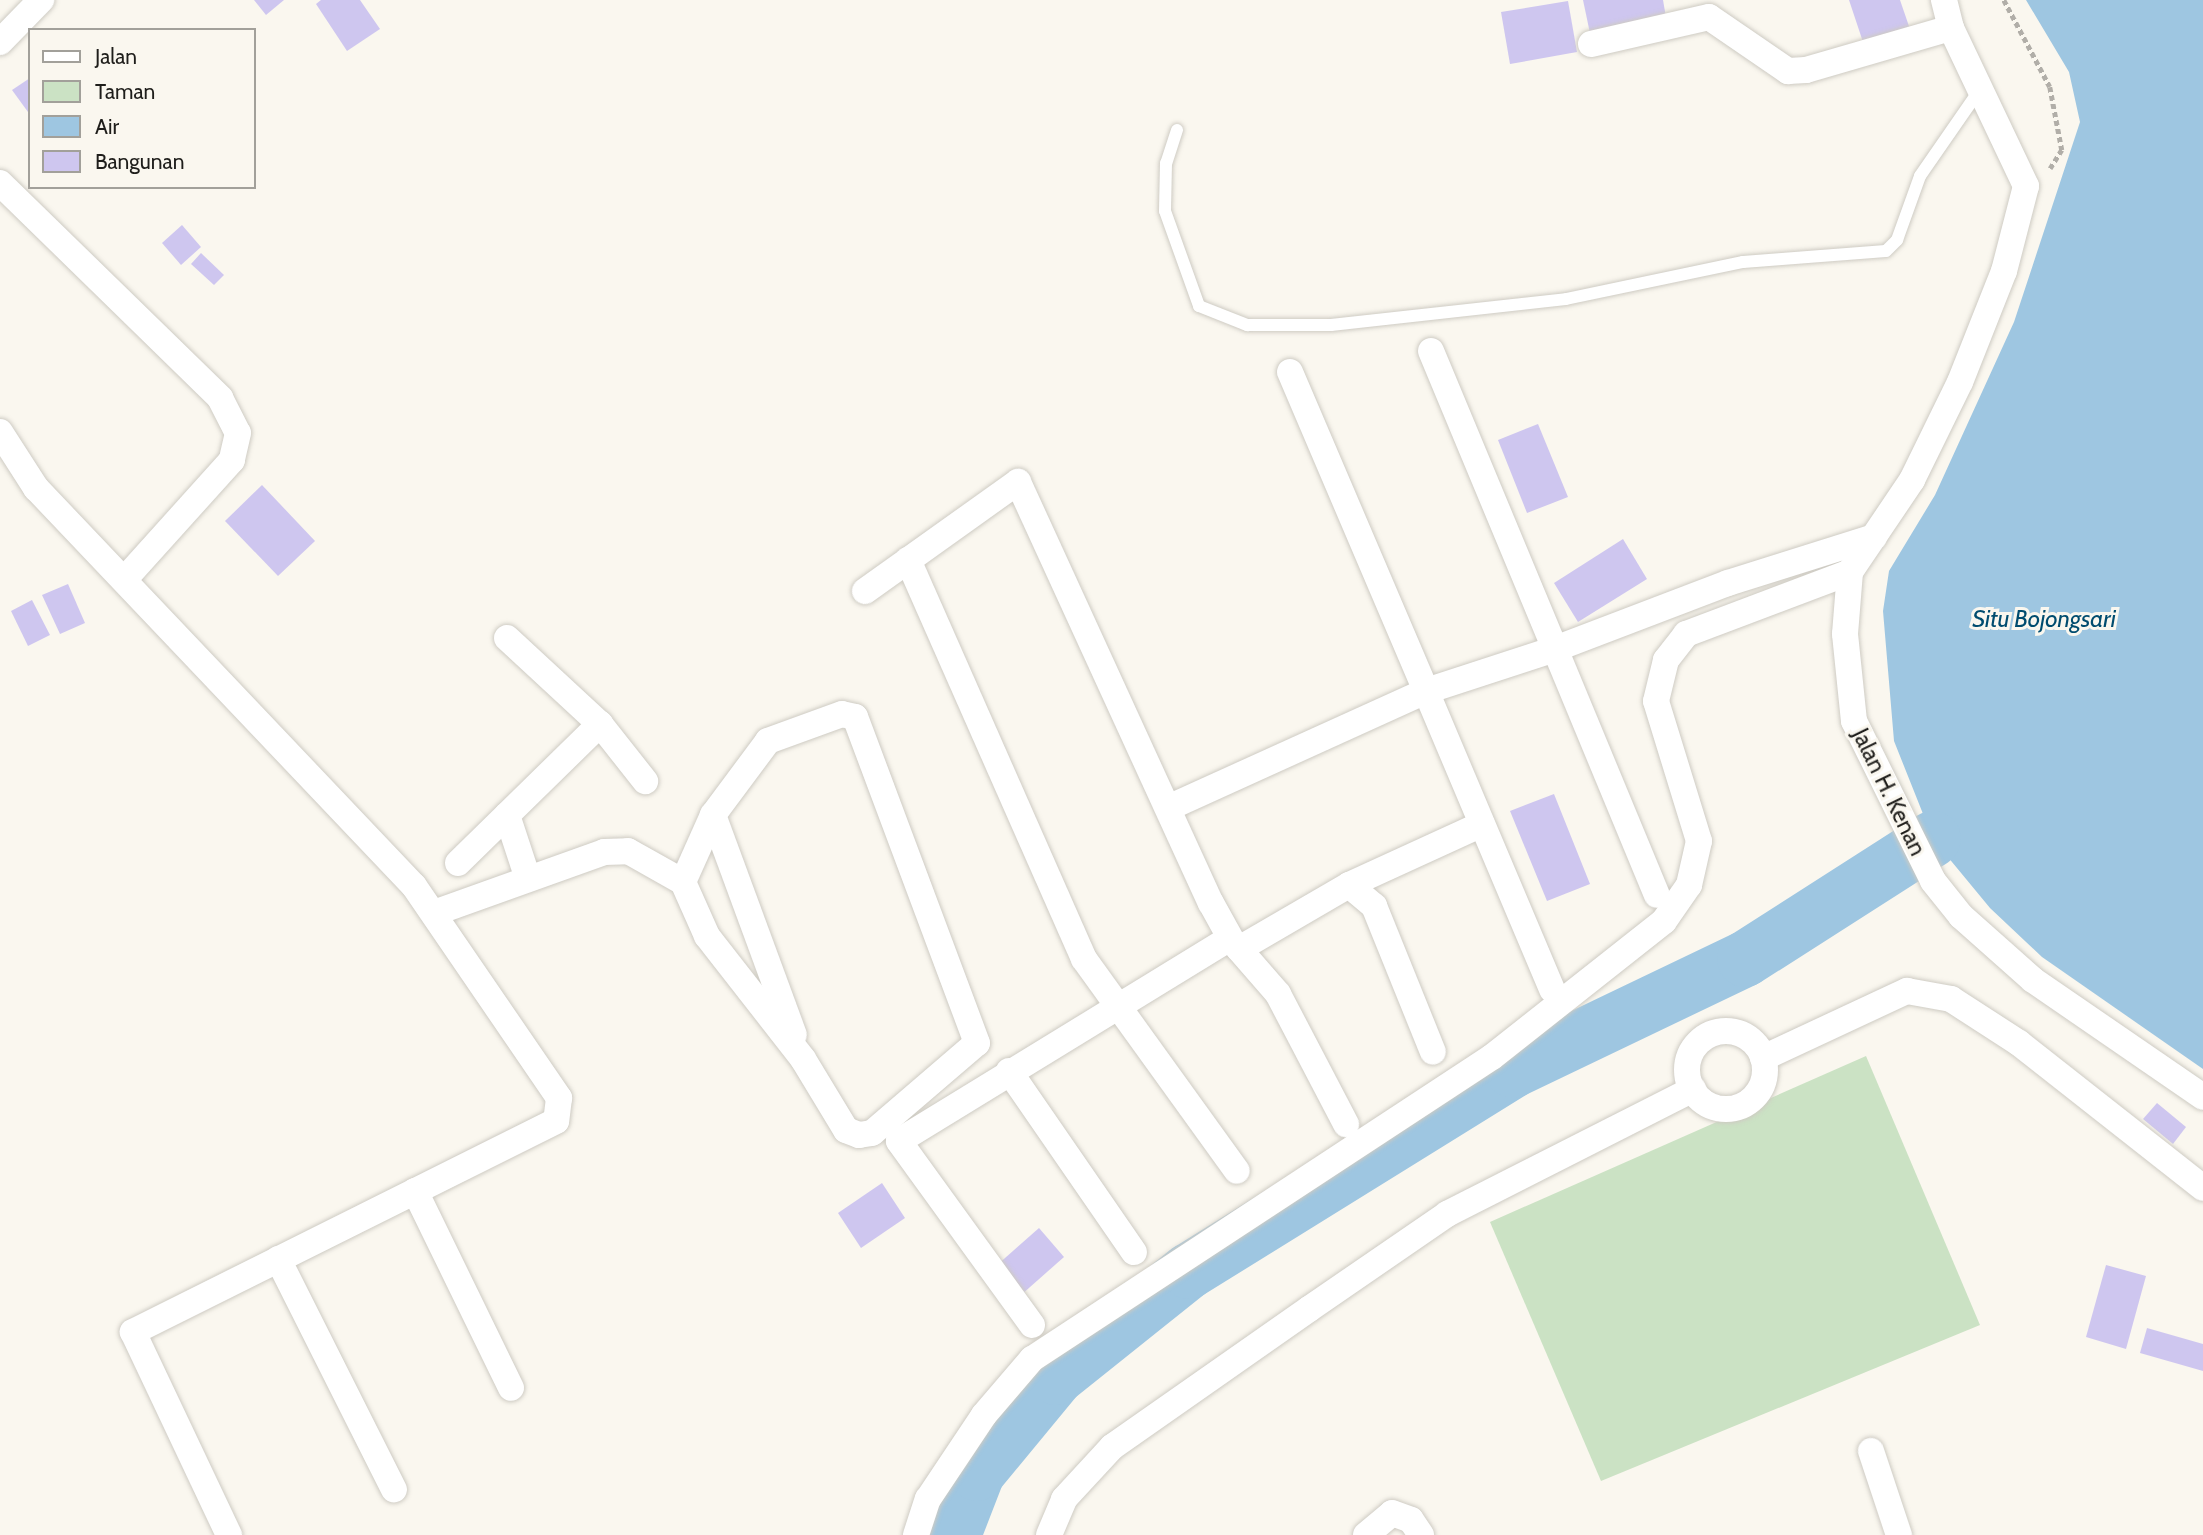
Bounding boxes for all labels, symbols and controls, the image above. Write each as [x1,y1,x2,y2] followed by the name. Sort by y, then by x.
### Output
[28,28,256,189] legend
[95,44,137,69] text: Jalan
[95,79,155,104] text: Taman
[95,114,119,139] text: Air
[95,149,184,174] text: Bangunan
[1972,605,2116,633] water label: Situ Bojongsari
[1846,724,1932,860] street label: Jalan H. Kenan

